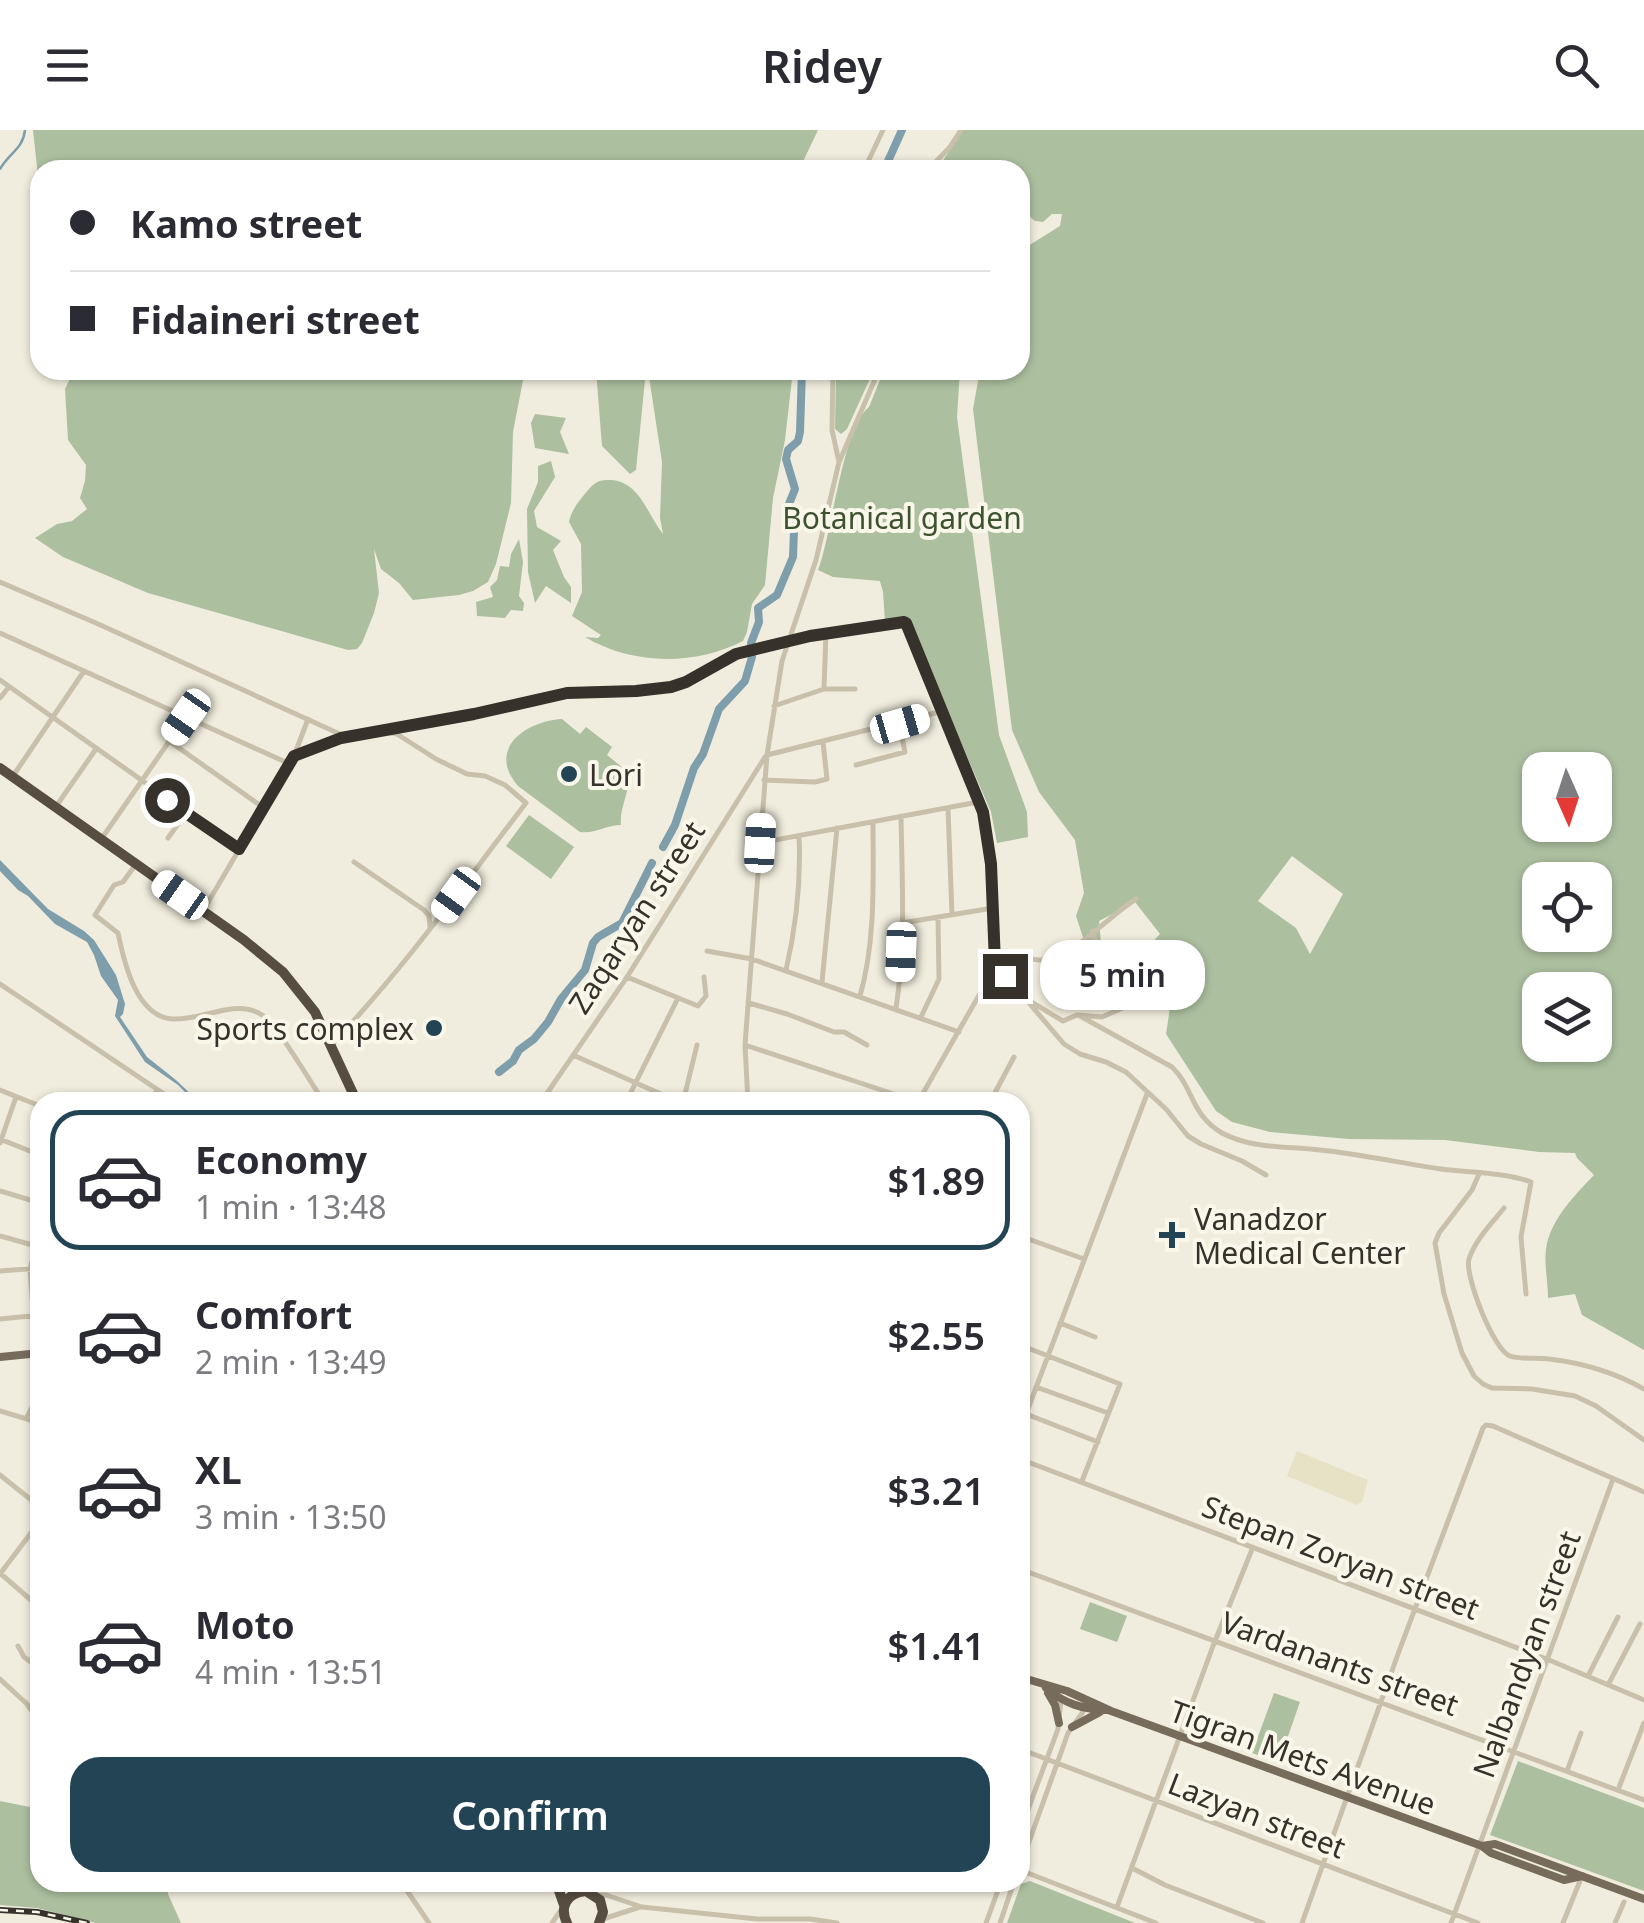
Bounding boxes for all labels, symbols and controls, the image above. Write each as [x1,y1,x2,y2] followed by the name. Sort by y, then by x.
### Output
[762,35,882,96] text: Ridey
[40,38,95,93] icon: menu
[1549,38,1604,93] icon: search
[130,197,362,249] text: Kamo street
[130,293,420,345] text: Fidaineri street
[782,497,1022,538] park label: Botanical garden
[157,684,215,750] car
[867,701,933,747] car
[1522,752,1612,842] north arrow
[1522,752,1612,1062] map controls
[589,754,643,795] place label: Lori
[558,763,580,785] marker: Lori
[145,778,190,823] route start
[743,812,777,874] car
[558,813,714,1021] street label: Zaqaryan street
[426,862,486,928] car
[1522,862,1612,952] button: locate
[147,866,213,924] car
[885,921,917,983] car
[1040,941,1205,1011] callout: 5 min
[1079,953,1166,996] text: 5 min
[983,954,1028,999] route end
[1522,972,1612,1062] button: layers
[197,1008,414,1049] place label: Sports complex
[423,1017,445,1039] marker: Sports complex
[195,1133,367,1185] text: Economy
[75,1135,165,1225] icon: car
[888,1154,985,1206] text: $1.89
[195,1185,387,1228] text: 1 min · 13:48
[1194,1198,1406,1273] place label: Vanadzor Medical Center
[1159,1222,1185,1248] marker: Vanadzor Medical Center
[195,1288,352,1340] text: Comfort
[75,1290,165,1380] icon: car
[888,1309,985,1361] text: $2.55
[195,1340,387,1383] text: 2 min · 13:49
[195,1443,242,1495] text: XL
[75,1445,165,1535] icon: car
[888,1464,985,1516] text: $3.21
[1197,1485,1486,1629] street label: Stepan Zoryan street
[195,1495,387,1538] text: 3 min · 13:50
[1462,1525,1590,1783] street label: Nalbandyan street
[195,1598,295,1650] text: Moto
[75,1600,165,1690] icon: car
[1216,1601,1465,1725] street label: Vardanants street
[888,1619,985,1671] text: $1.41
[195,1650,387,1693] text: 4 min · 13:51
[1164,1690,1442,1824] street label: Tigran Mets Avenue
[70,1757,990,1872] button: Confirm
[1162,1762,1352,1868] street label: Lazyan street

